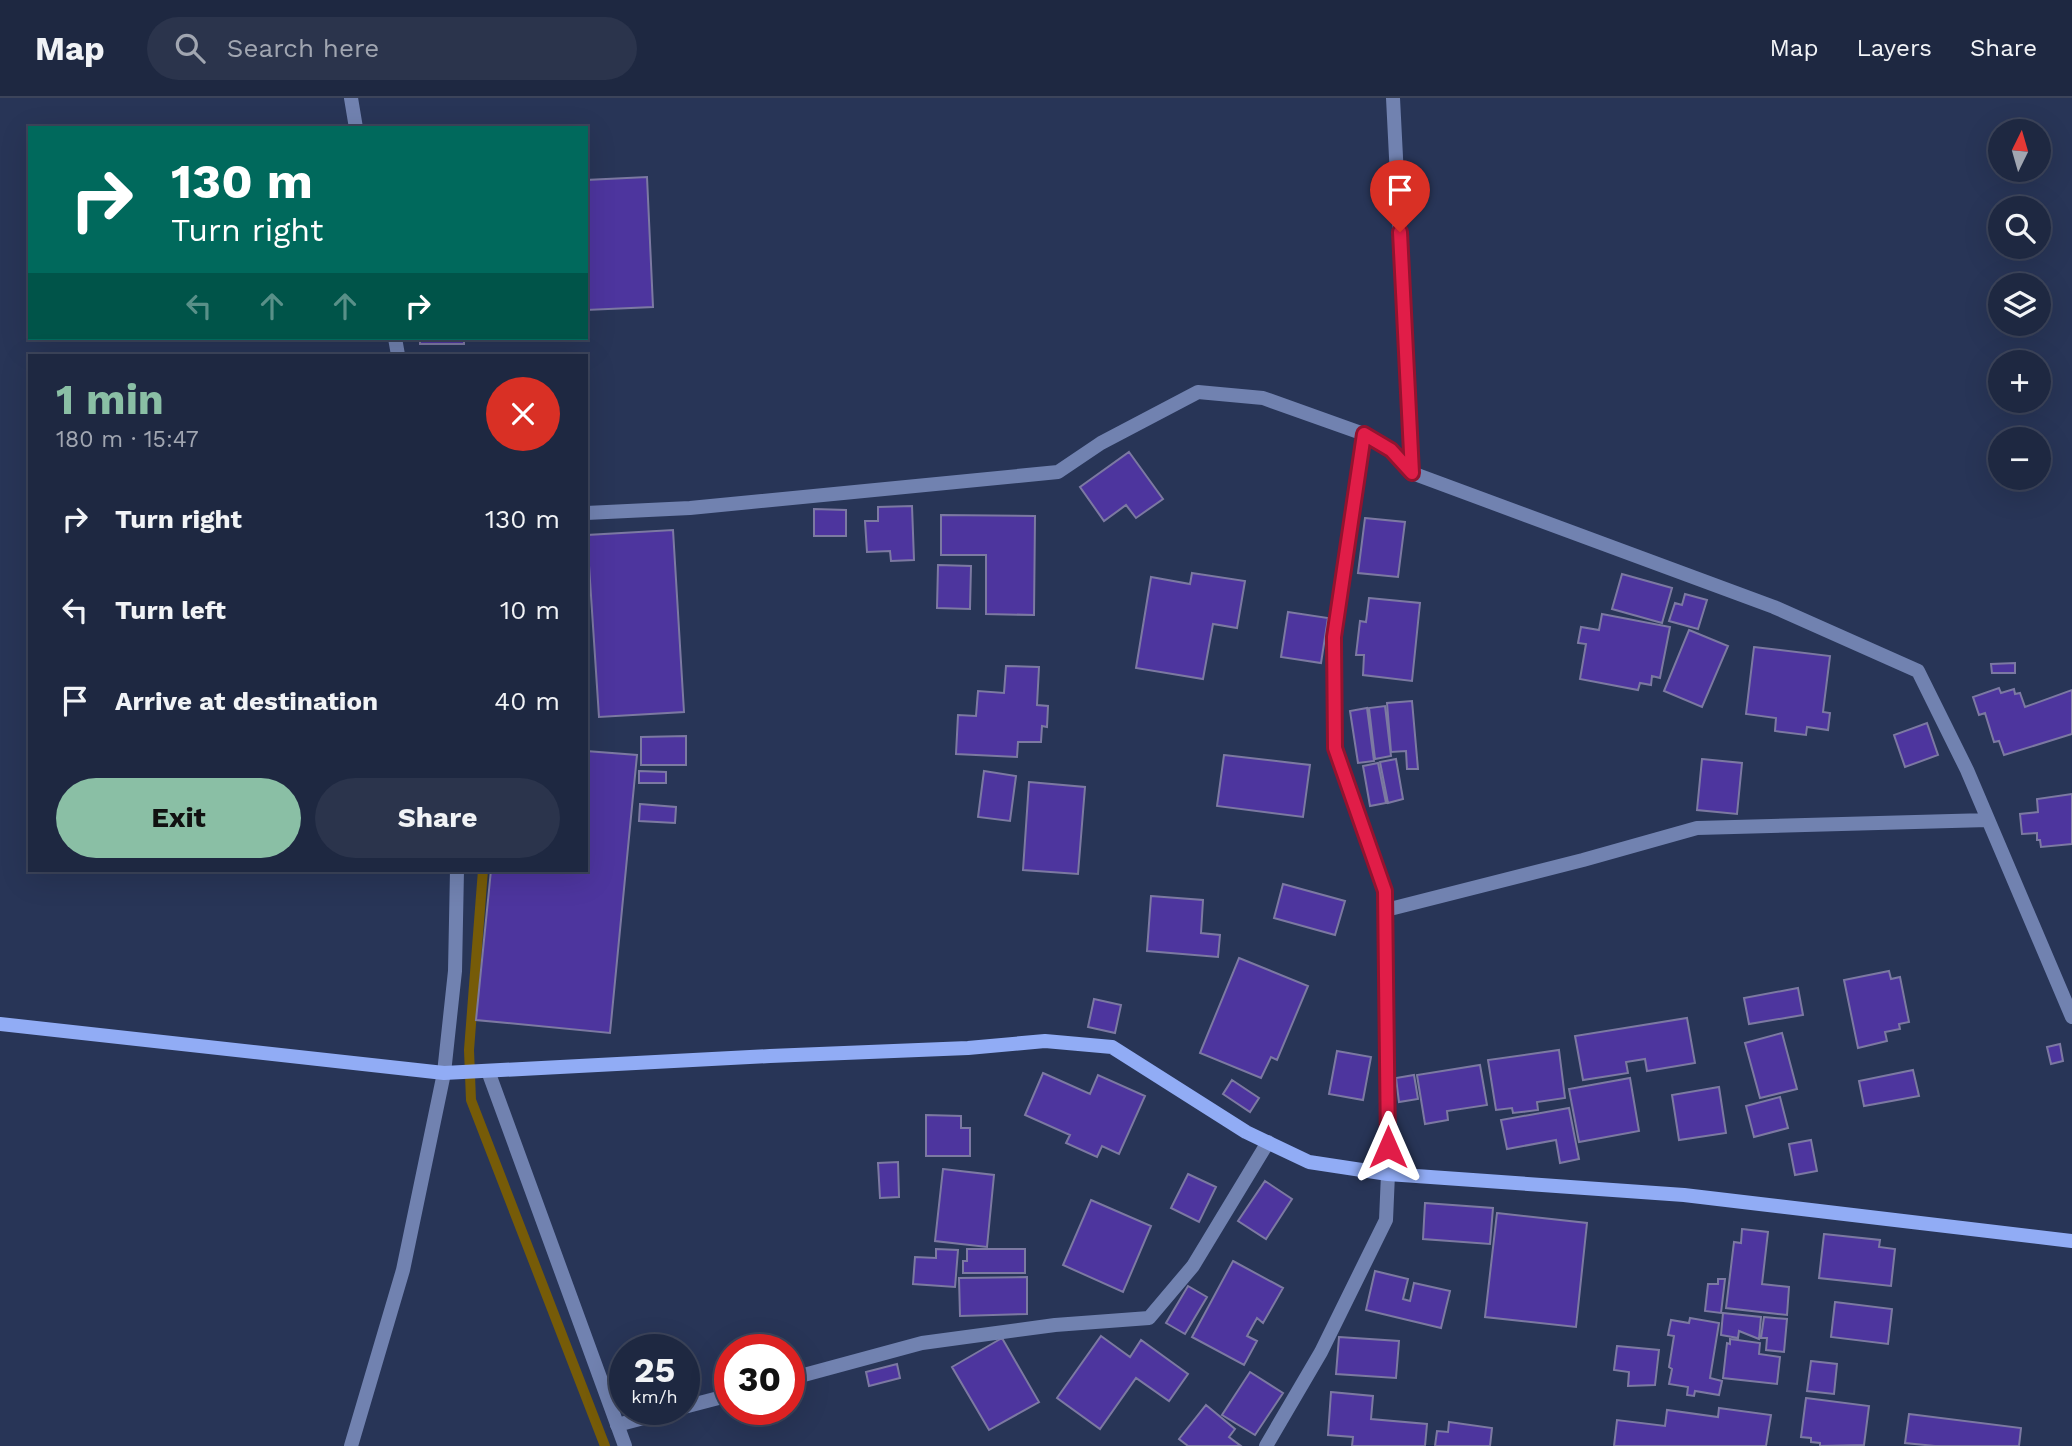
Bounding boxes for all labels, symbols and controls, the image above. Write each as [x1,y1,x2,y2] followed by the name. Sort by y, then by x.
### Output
[147,17,637,80] search box
[35,29,105,68] text: Map
[171,29,209,67] icon: search
[227,33,379,63] text: Search here
[1770,34,1818,62] text: Map
[1856,34,1932,62] text: Layers
[1970,34,2037,62] text: Share
[1988,119,2051,182] north arrow
[1988,119,2051,490] map controls
[171,152,313,210] text: 130 m
[56,154,147,245] icon: right
[1370,160,1430,232] pin
[1381,171,1419,209] icon: arrive
[1988,196,2051,259] button: search
[171,211,323,249] text: Turn right
[1988,273,2051,336] button: layers
[180,287,218,325] icon: left
[253,287,291,325] icon: ahead
[326,287,364,325] icon: ahead
[399,287,437,325] icon: right
[1988,350,2051,413] button: +
[56,375,164,424] text: 1 min
[486,377,560,451] button: close
[56,426,199,453] text: 180 m · 15:47
[1988,427,2051,490] button: −
[56,500,94,538] icon: right
[115,504,242,534] text: Turn right
[485,504,560,534] text: 130 m
[56,591,94,629] icon: left
[115,595,226,625] text: Turn left
[500,595,560,625] text: 10 m
[56,682,94,720] icon: arrive
[115,686,378,716] text: Arrive at destination
[494,686,560,716] text: 40 m
[56,778,301,858] button: Exit
[315,778,560,858] button: Share
[1351,1110,1425,1184] position arrow
[714,1334,805,1425] speed limit sign: 30
[634,1349,675,1391] text: 25
[631,1386,678,1407] text: km/h

